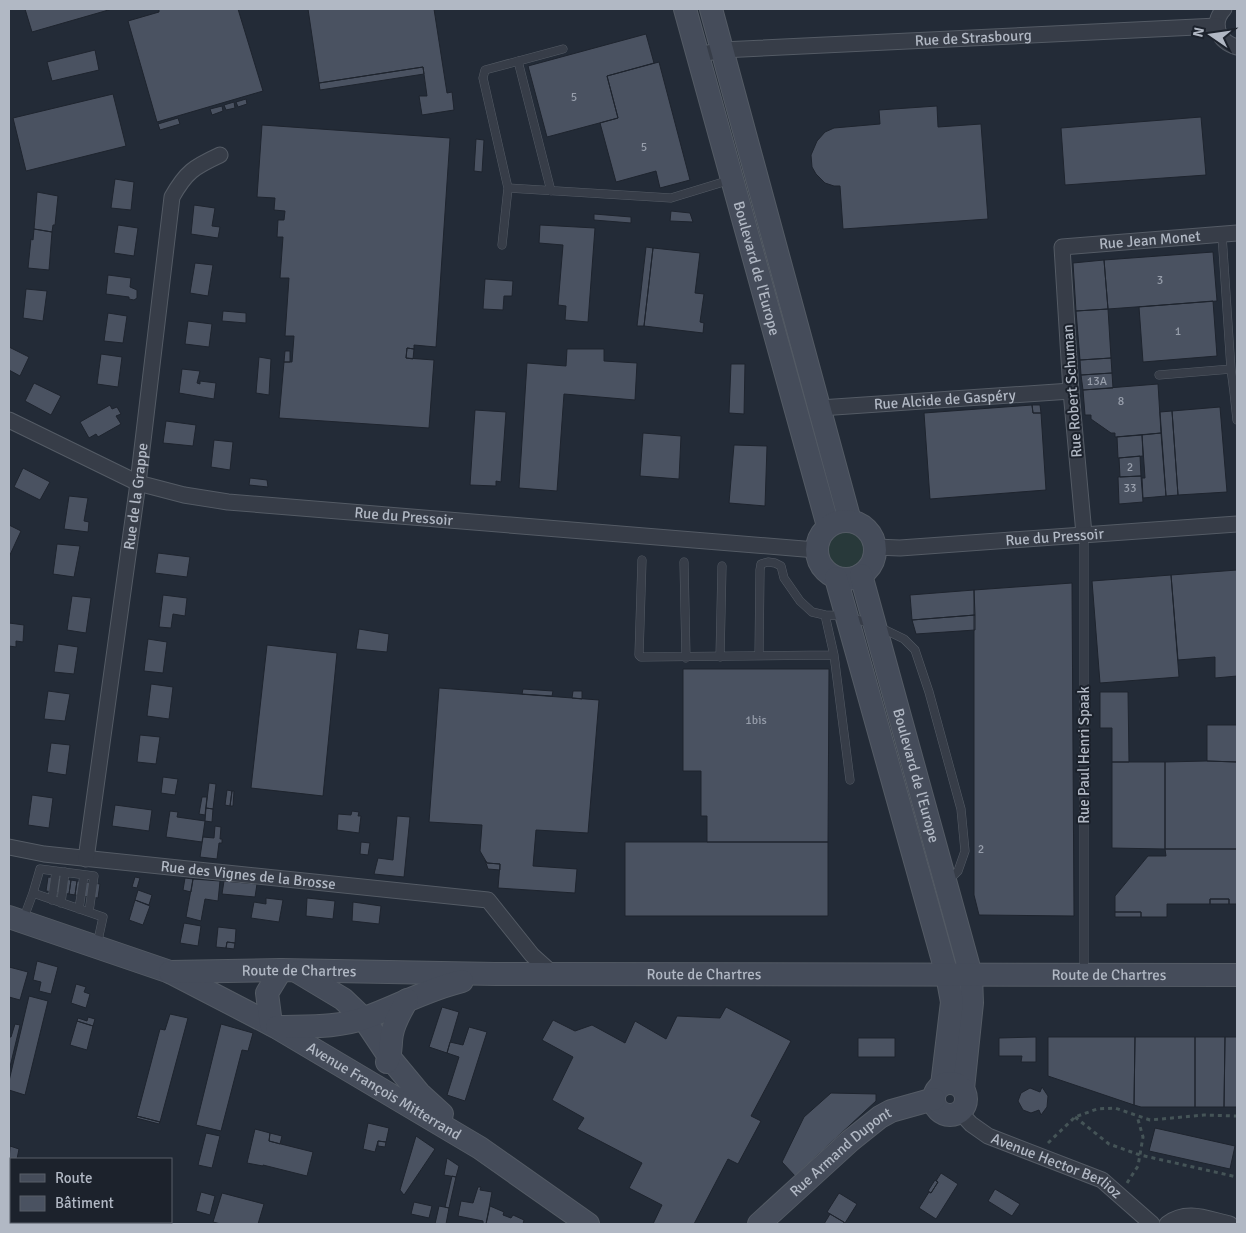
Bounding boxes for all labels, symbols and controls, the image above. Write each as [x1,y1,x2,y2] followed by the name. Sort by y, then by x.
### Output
[1186,10,1236,60] north arrow
[914,26,1032,50] street label: Rue de Strasbourg
[1189,26,1208,39] text: N
[571,90,577,105] house number: 5
[641,140,647,155] house number: 5
[730,199,784,337] street label: Boulevard de l'Europe
[1098,227,1201,253] street label: Rue Jean Monet
[1157,273,1163,288] house number: 3
[1058,324,1086,458] street label: Rue Robert Schuman
[1175,324,1181,339] house number: 1
[1087,374,1108,389] house number: 13A
[873,386,1016,413] street label: Rue Alcide de Gaspéry
[1118,394,1124,409] house number: 8
[120,442,152,551] street label: Rue de la Grappe
[1127,460,1133,475] house number: 2
[1124,481,1136,496] house number: 33
[354,503,454,529] street label: Rue du Pressoir
[1005,524,1105,549] street label: Rue du Pressoir
[1075,686,1093,824] street label: Rue Paul Henri Spaak
[889,706,943,845] street label: Boulevard de l'Europe
[745,713,767,728] house number: 1bis
[978,842,984,857] house number: 2
[160,857,337,893] street label: Rue des Vignes de la Brosse
[241,961,357,980] street label: Route de Chartres
[647,965,762,983] street label: Route de Chartres
[1052,966,1167,984] street label: Route de Chartres
[303,1038,464,1144] street label: Avenue François Mitterrand
[786,1103,895,1201] street label: Rue Armand Dupont
[989,1129,1126,1202] street label: Avenue Hector Berlioz
[10,1158,172,1223] legend
[55,1169,92,1187] text: Route
[55,1194,114,1212] text: Bâtiment

